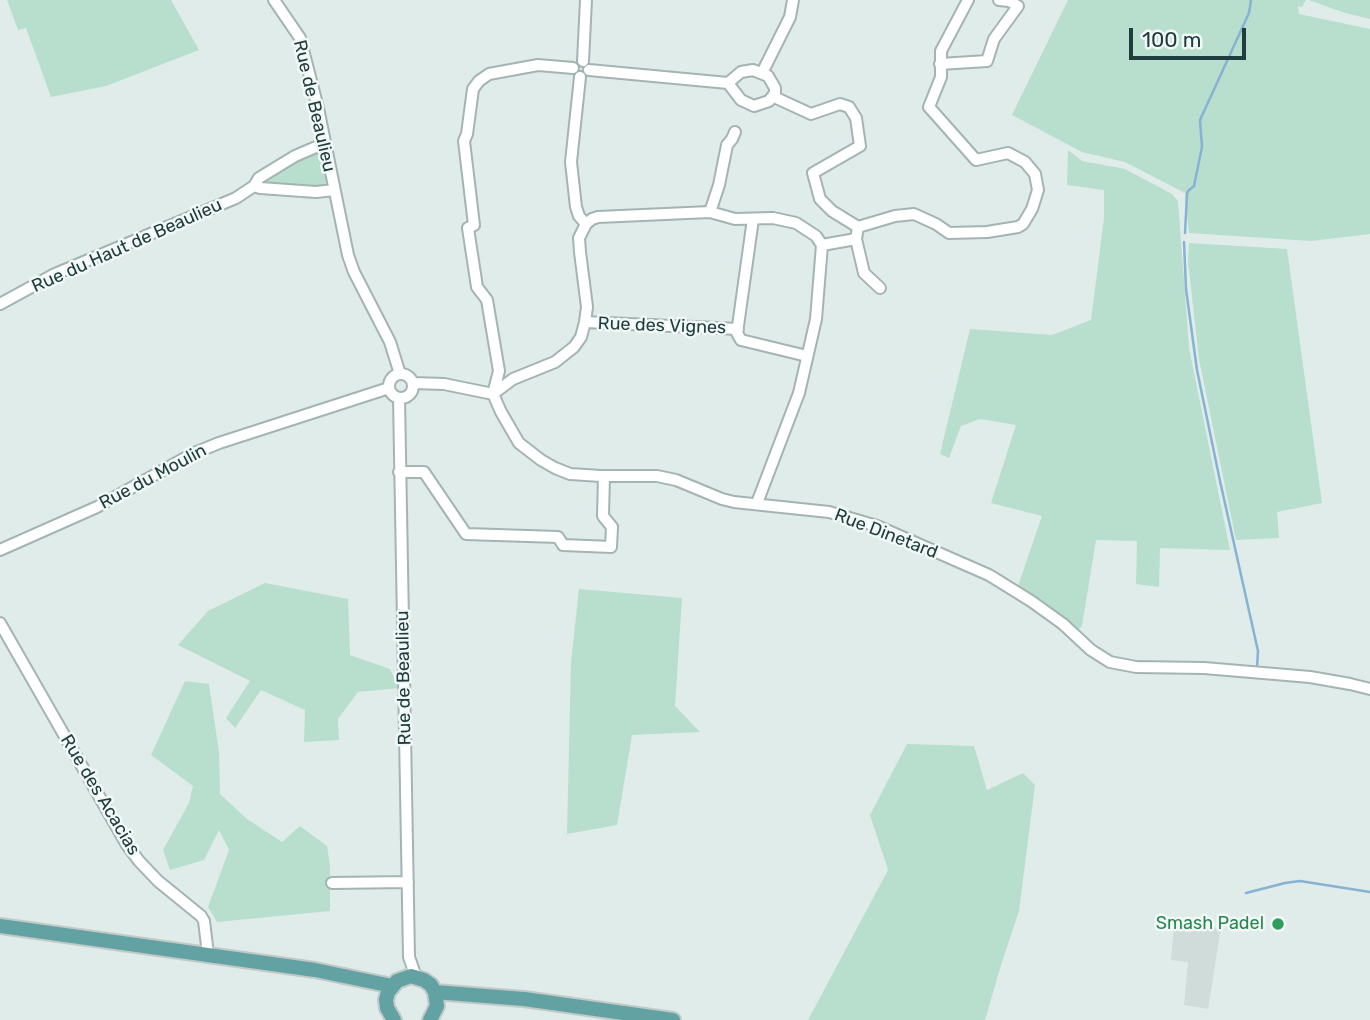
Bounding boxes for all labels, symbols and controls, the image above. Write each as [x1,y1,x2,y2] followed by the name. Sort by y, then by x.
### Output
[1132,14,1249,58] scale bar
[1142,27,1201,52] text: 100 m
[288,38,340,174] street label: Rue de Beaulieu
[29,194,225,298] street label: Rue du Haut de Beaulieu
[597,313,727,339] street label: Rue des Vignes
[96,440,210,514] street label: Rue du Moulin
[831,504,941,564] street label: Rue Dinetard
[392,610,416,746] street label: Rue de Beaulieu
[56,731,144,859] street label: Rue des Acacias
[1156,913,1264,935] place label: Smash Padel
[1270,916,1286,932] marker: Smash Padel

